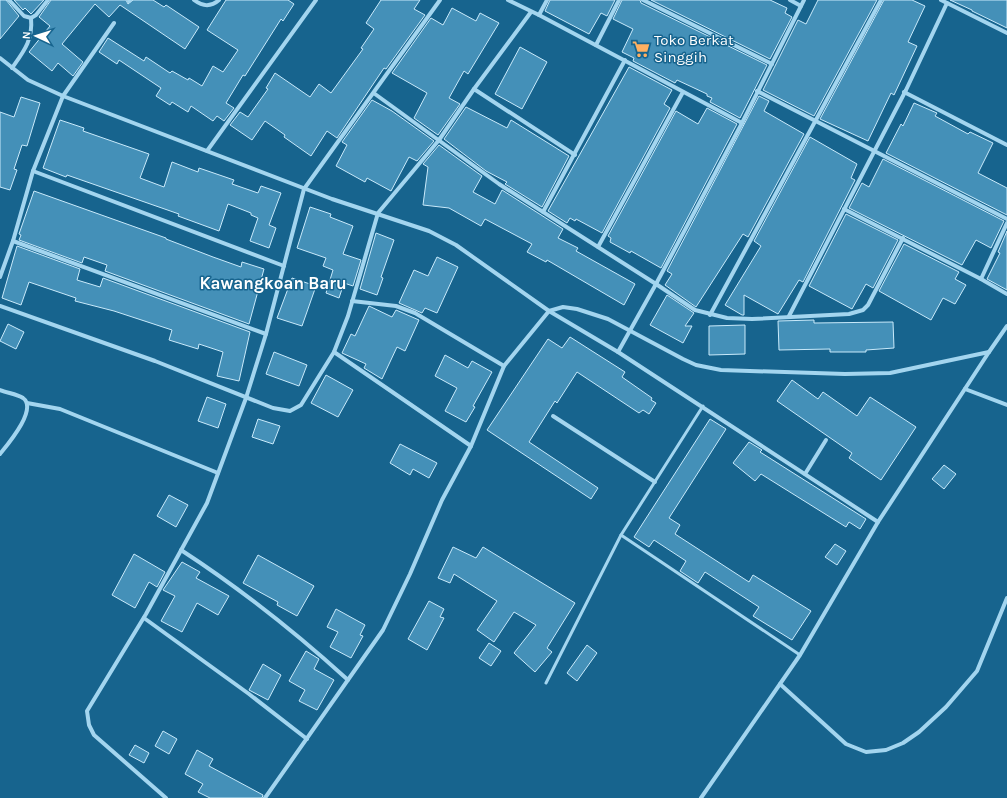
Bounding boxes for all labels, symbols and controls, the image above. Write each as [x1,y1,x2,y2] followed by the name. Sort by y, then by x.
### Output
[16,16,56,56] north arrow
[20,31,33,40] text: N
[654,31,734,66] place label: Toko Berkat Singgih
[631,39,651,59] supermarket icon: Toko Berkat Singgih
[199,273,347,293] district label: Kawangkoan Baru

